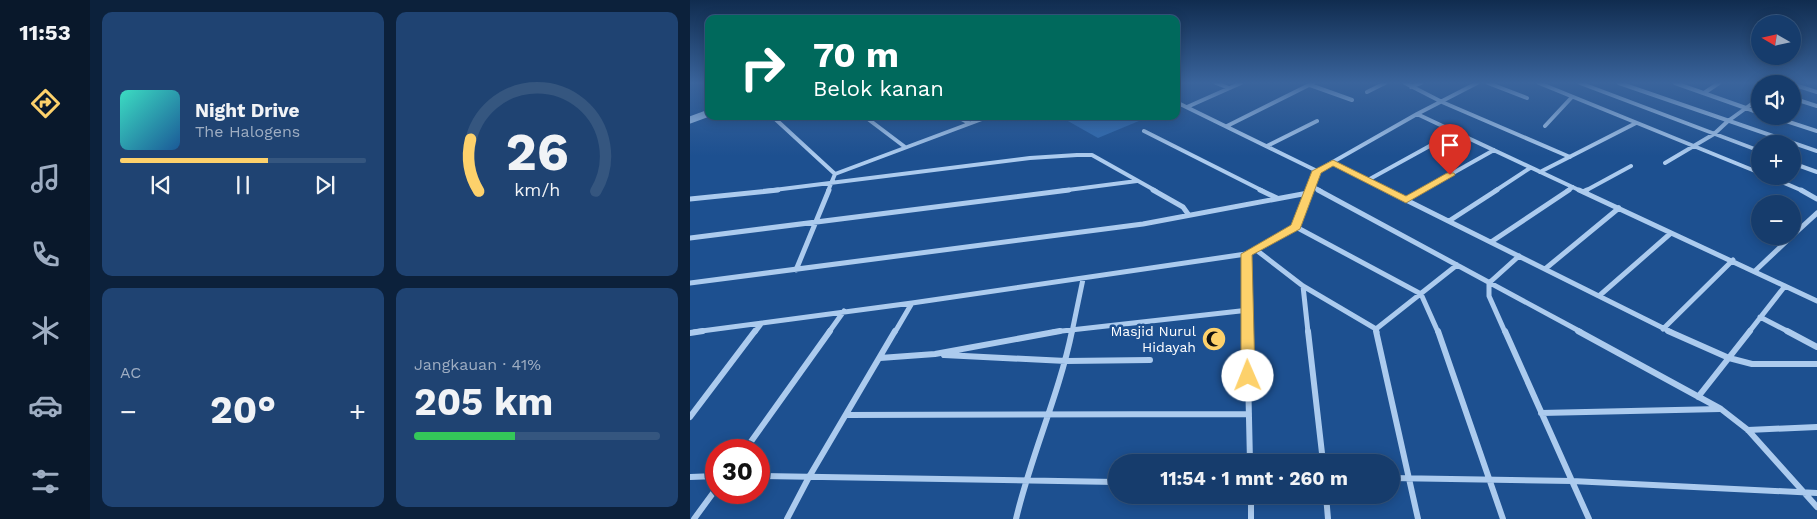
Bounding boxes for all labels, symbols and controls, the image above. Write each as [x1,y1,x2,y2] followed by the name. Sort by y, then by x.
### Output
[1751,15,1801,65] north arrow
[1751,15,1801,245] map controls
[19,20,71,45] text: 11:53
[813,34,899,76] text: 70 m
[730,35,795,100] icon: right
[1751,75,1801,125] button: sound
[813,76,944,101] text: Belok kanan
[28,86,63,121] icon: directions
[195,99,300,122] text: Night Drive
[195,122,300,141] text: The Halogens
[505,122,569,183] text: 26
[1429,124,1471,175] pin
[1436,131,1464,159] icon: arrive
[1751,135,1801,185] button: +
[28,161,63,196] icon: music
[147,171,175,199] icon: previous
[229,171,257,199] icon: pause
[311,171,339,199] icon: next
[514,179,560,200] text: km/h
[1751,195,1801,245] button: −
[28,237,63,272] icon: phone
[28,313,63,348] icon: climate
[1110,323,1197,355] place label: Masjid Nurul Hidayah
[1201,326,1227,352] mosque icon: Masjid Nurul Hidayah
[1221,349,1273,401] position arrow
[414,355,541,374] text: Jangkauan · 41%
[120,363,141,382] text: AC
[414,380,553,424] text: 205 km
[28,388,63,423] icon: car
[210,388,276,432] text: 20°
[120,395,137,428] text: −
[349,395,366,428] text: +
[705,439,770,504] speed limit sign: 30
[28,464,63,499] icon: filters
[1160,467,1348,490] text: 11:54 · 1 mnt · 260 m

